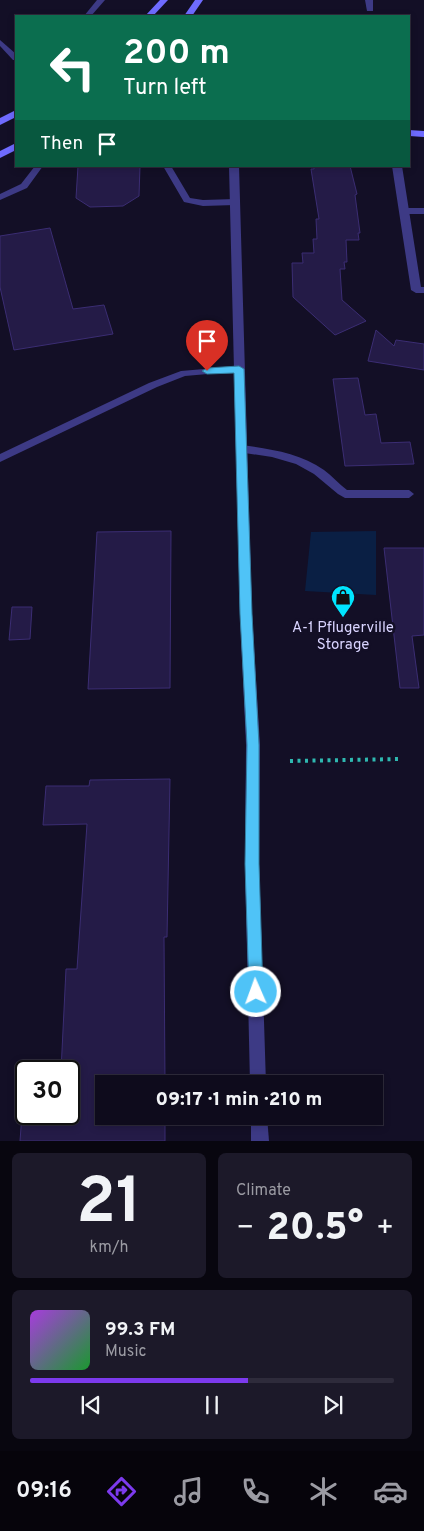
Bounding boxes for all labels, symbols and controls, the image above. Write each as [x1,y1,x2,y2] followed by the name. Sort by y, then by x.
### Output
[123,32,230,76] text: 200 m
[40,35,105,100] icon: left
[123,75,206,102] text: Turn left
[93,130,121,158] icon: arrive
[40,132,83,156] text: Then
[186,320,228,371] pin
[193,327,221,355] icon: arrive
[330,584,356,618] shop icon: A-1 Pflugerville Storage
[292,619,394,655] place label: A-1 Pflugerville Storage
[229,965,281,1017] position arrow
[15,1060,80,1125] speed limit sign: 30
[156,1088,322,1112] text: 09:17 · 1 min · 210 m
[76,1164,142,1246] text: 21
[236,1181,291,1201] text: Climate
[267,1205,363,1254] text: 20.5°
[236,1211,254,1247] text: −
[376,1211,394,1247] text: +
[90,1238,128,1258] text: km/h
[105,1318,175,1342] text: 99.3 FM
[105,1342,146,1362] text: Music
[77,1391,105,1419] icon: previous
[198,1391,226,1419] icon: pause
[319,1391,347,1419] icon: next
[104,1474,139,1509] icon: directions
[171,1474,206,1509] icon: music
[238,1474,273,1509] icon: phone
[306,1474,341,1509] icon: climate
[373,1474,408,1509] icon: car
[16,1478,72,1505] text: 09:16

